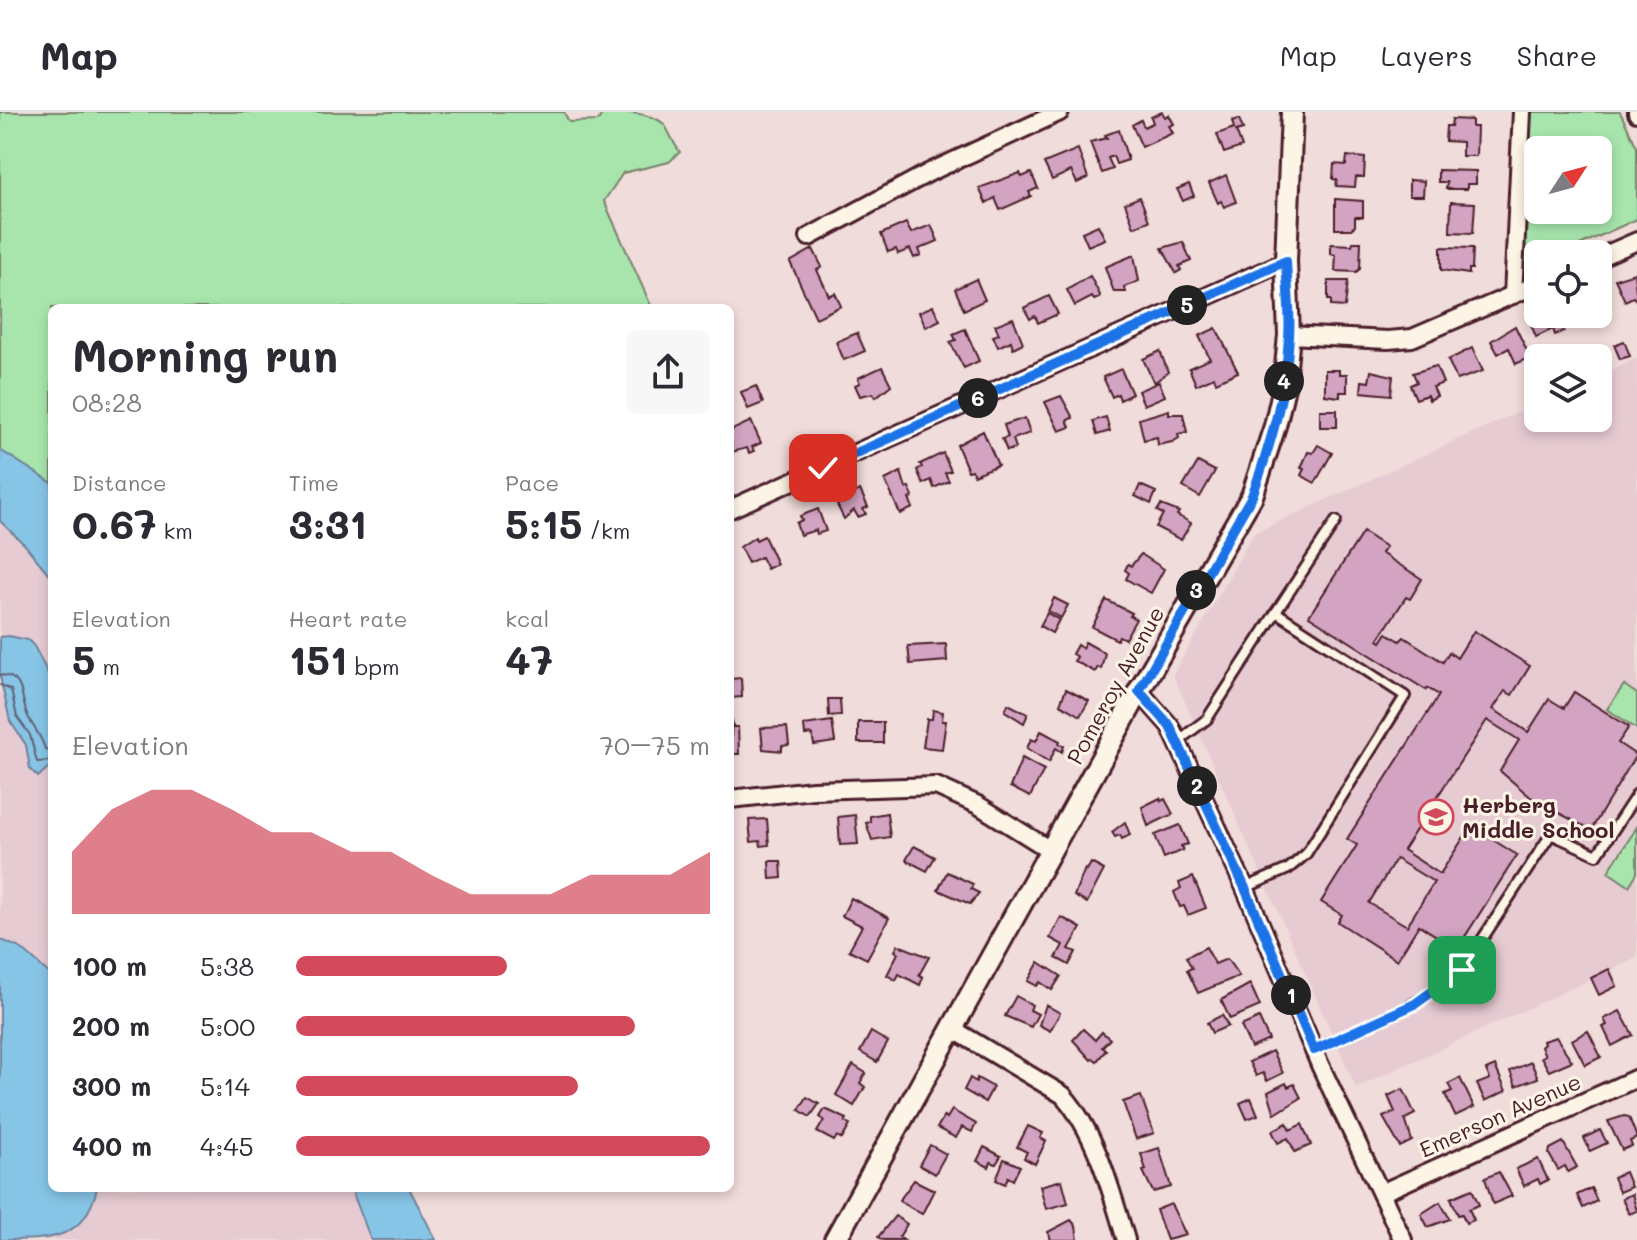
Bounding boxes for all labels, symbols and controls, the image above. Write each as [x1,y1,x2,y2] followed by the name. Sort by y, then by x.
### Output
[40,30,118,80] text: Map
[1280,37,1337,73] text: Map
[1381,37,1473,73] text: Layers
[1517,37,1597,73] text: Share
[1524,136,1612,224] north arrow
[1524,136,1612,432] map controls
[1524,240,1612,328] button: locate
[1167,285,1207,325] pin: 5
[1181,290,1193,319] text: 5
[72,326,338,383] text: Morning run
[626,330,710,414] button: share
[1524,344,1612,432] button: layers
[1264,361,1304,401] pin: 4
[1277,366,1291,395] text: 4
[958,378,998,418] pin: 6
[971,383,985,412] text: 6
[72,385,142,419] text: 08:28
[789,434,857,502] pin
[801,446,845,490] icon: check
[72,468,167,497] text: Distance
[289,468,339,497] text: Time
[505,468,559,497] text: Pace
[72,497,157,549] text: 0.67
[289,497,367,549] text: 3:31
[505,497,582,549] text: 5:15
[157,516,193,545] text: km
[582,516,630,545] text: /km
[1176,570,1216,610] pin: 3
[1189,575,1203,604] text: 3
[1060,601,1170,769] street label: Pomeroy Avenue
[72,604,171,633] text: Elevation
[289,604,407,633] text: Heart rate
[505,604,549,633] text: kcal
[72,633,95,685] text: 5
[289,633,347,685] text: 151
[505,633,553,685] text: 47
[95,652,120,681] text: m
[347,652,400,681] text: bpm
[72,728,189,762] text: Elevation
[600,728,710,762] text: 70–75 m
[1177,766,1217,806] pin: 2
[1191,771,1203,800] text: 2
[1462,790,1614,844] place label: Herberg Middle School
[1417,798,1455,836] school or university icon: Herberg Middle School
[1428,936,1496,1004] pin
[1440,948,1484,992] icon: arrive
[72,949,147,983] text: 100 m
[200,949,254,983] text: 5:38
[1271,975,1311,1015] pin: 1
[1286,980,1296,1009] text: 1
[72,1009,150,1043] text: 200 m
[200,1009,255,1043] text: 5:00
[1415,1066,1585,1164] street label: Emerson Avenue
[72,1069,151,1103] text: 300 m
[200,1069,250,1103] text: 5:14
[72,1129,152,1163] text: 400 m
[200,1129,254,1163] text: 4:45

